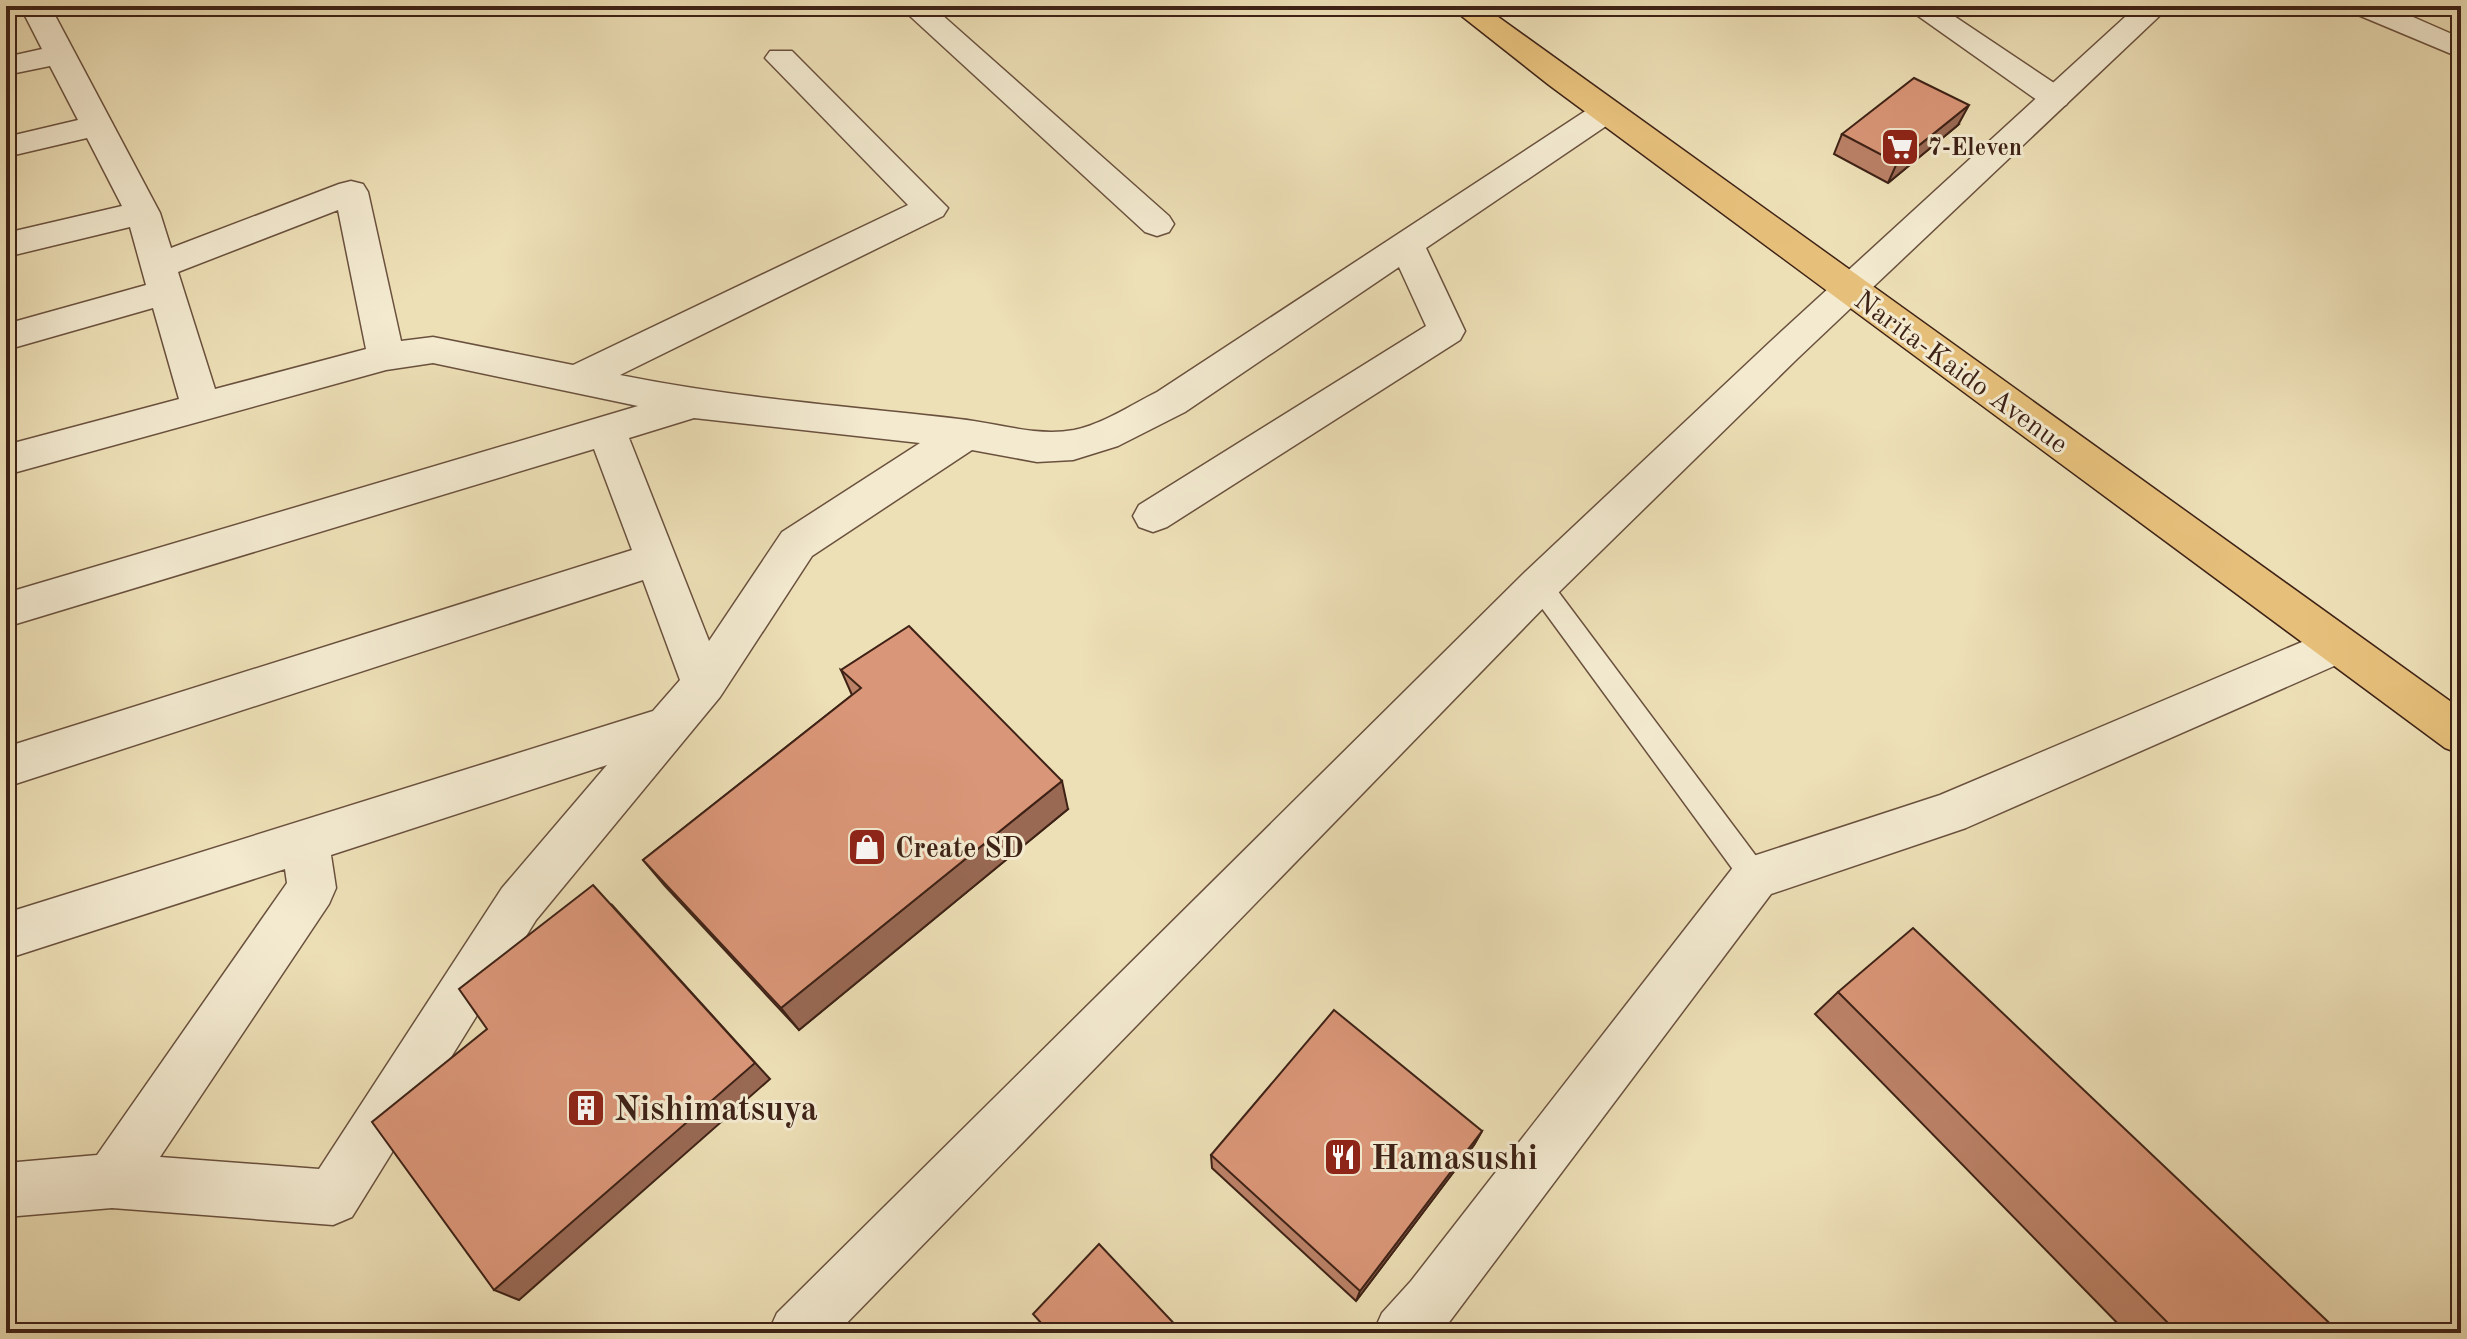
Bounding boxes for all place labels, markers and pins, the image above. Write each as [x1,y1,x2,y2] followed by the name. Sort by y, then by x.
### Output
[1879,126,1921,168] supermarket icon: 7-Eleven
[1928,137,2022,161] place label: 7-Eleven
[846,826,888,868] shop icon: Create SD
[895,836,1024,864] place label: Create SD
[565,1087,607,1129] building icon: Nishimatsuya
[614,1094,818,1128] place label: Nishimatsuya
[1322,1136,1364,1178] restaurant icon: Hamasushi
[1371,1143,1538,1177] place label: Hamasushi

